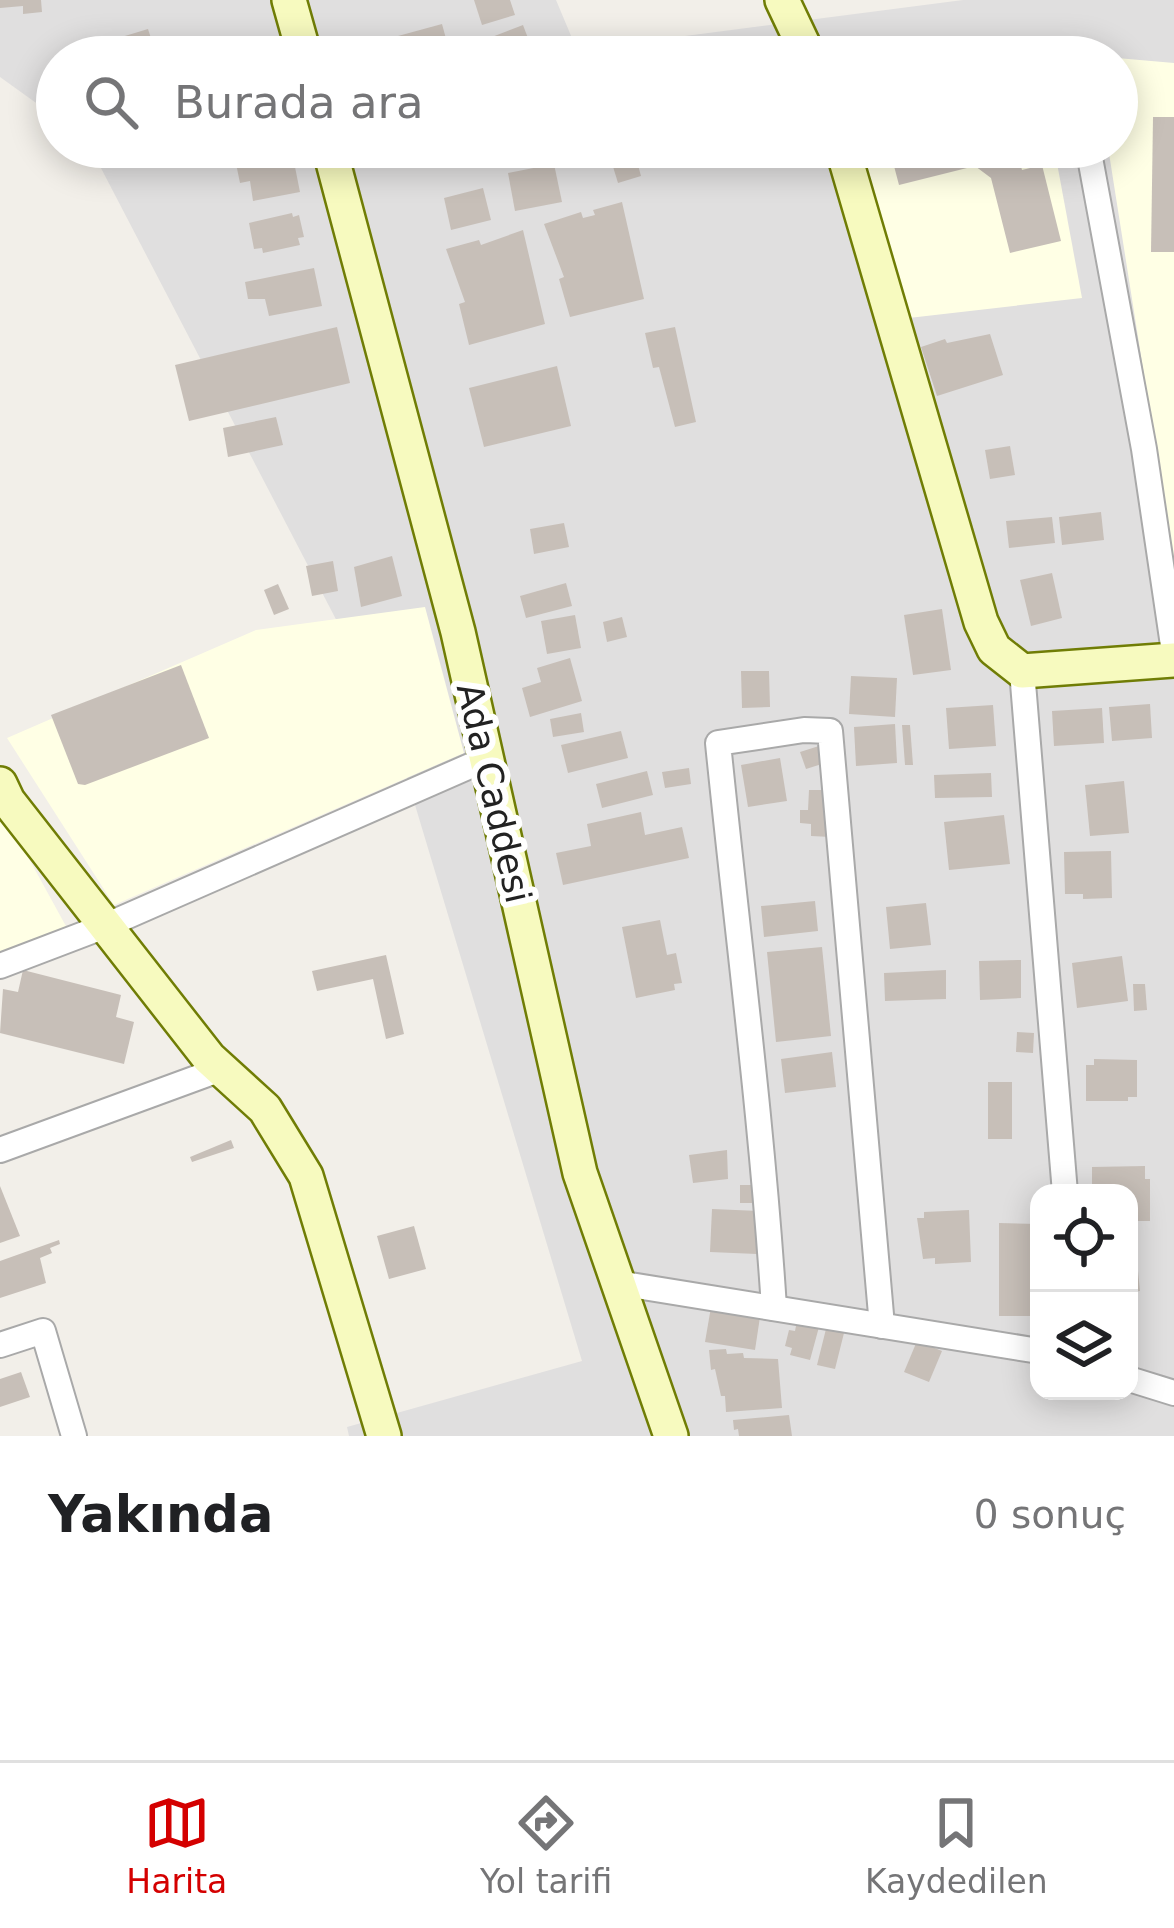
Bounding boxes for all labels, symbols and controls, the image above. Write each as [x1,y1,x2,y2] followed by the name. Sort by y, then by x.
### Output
[36,36,1138,168] search box
[78,69,144,135] icon: search
[174,76,424,129] text: Burada ara
[449,679,539,907] street label: Ada Caddesi
[1030,1184,1138,1400] map controls
[1030,1184,1138,1292] button: locate
[1030,1292,1138,1400] button: layers
[48,1485,273,1544] text: Yakında
[974,1492,1126,1537] text: 0 sonuç
[126,1790,227,1901] tab: Harita
[480,1790,612,1901] tab: Yol tarifi
[865,1790,1048,1901] tab: Kaydedilen

